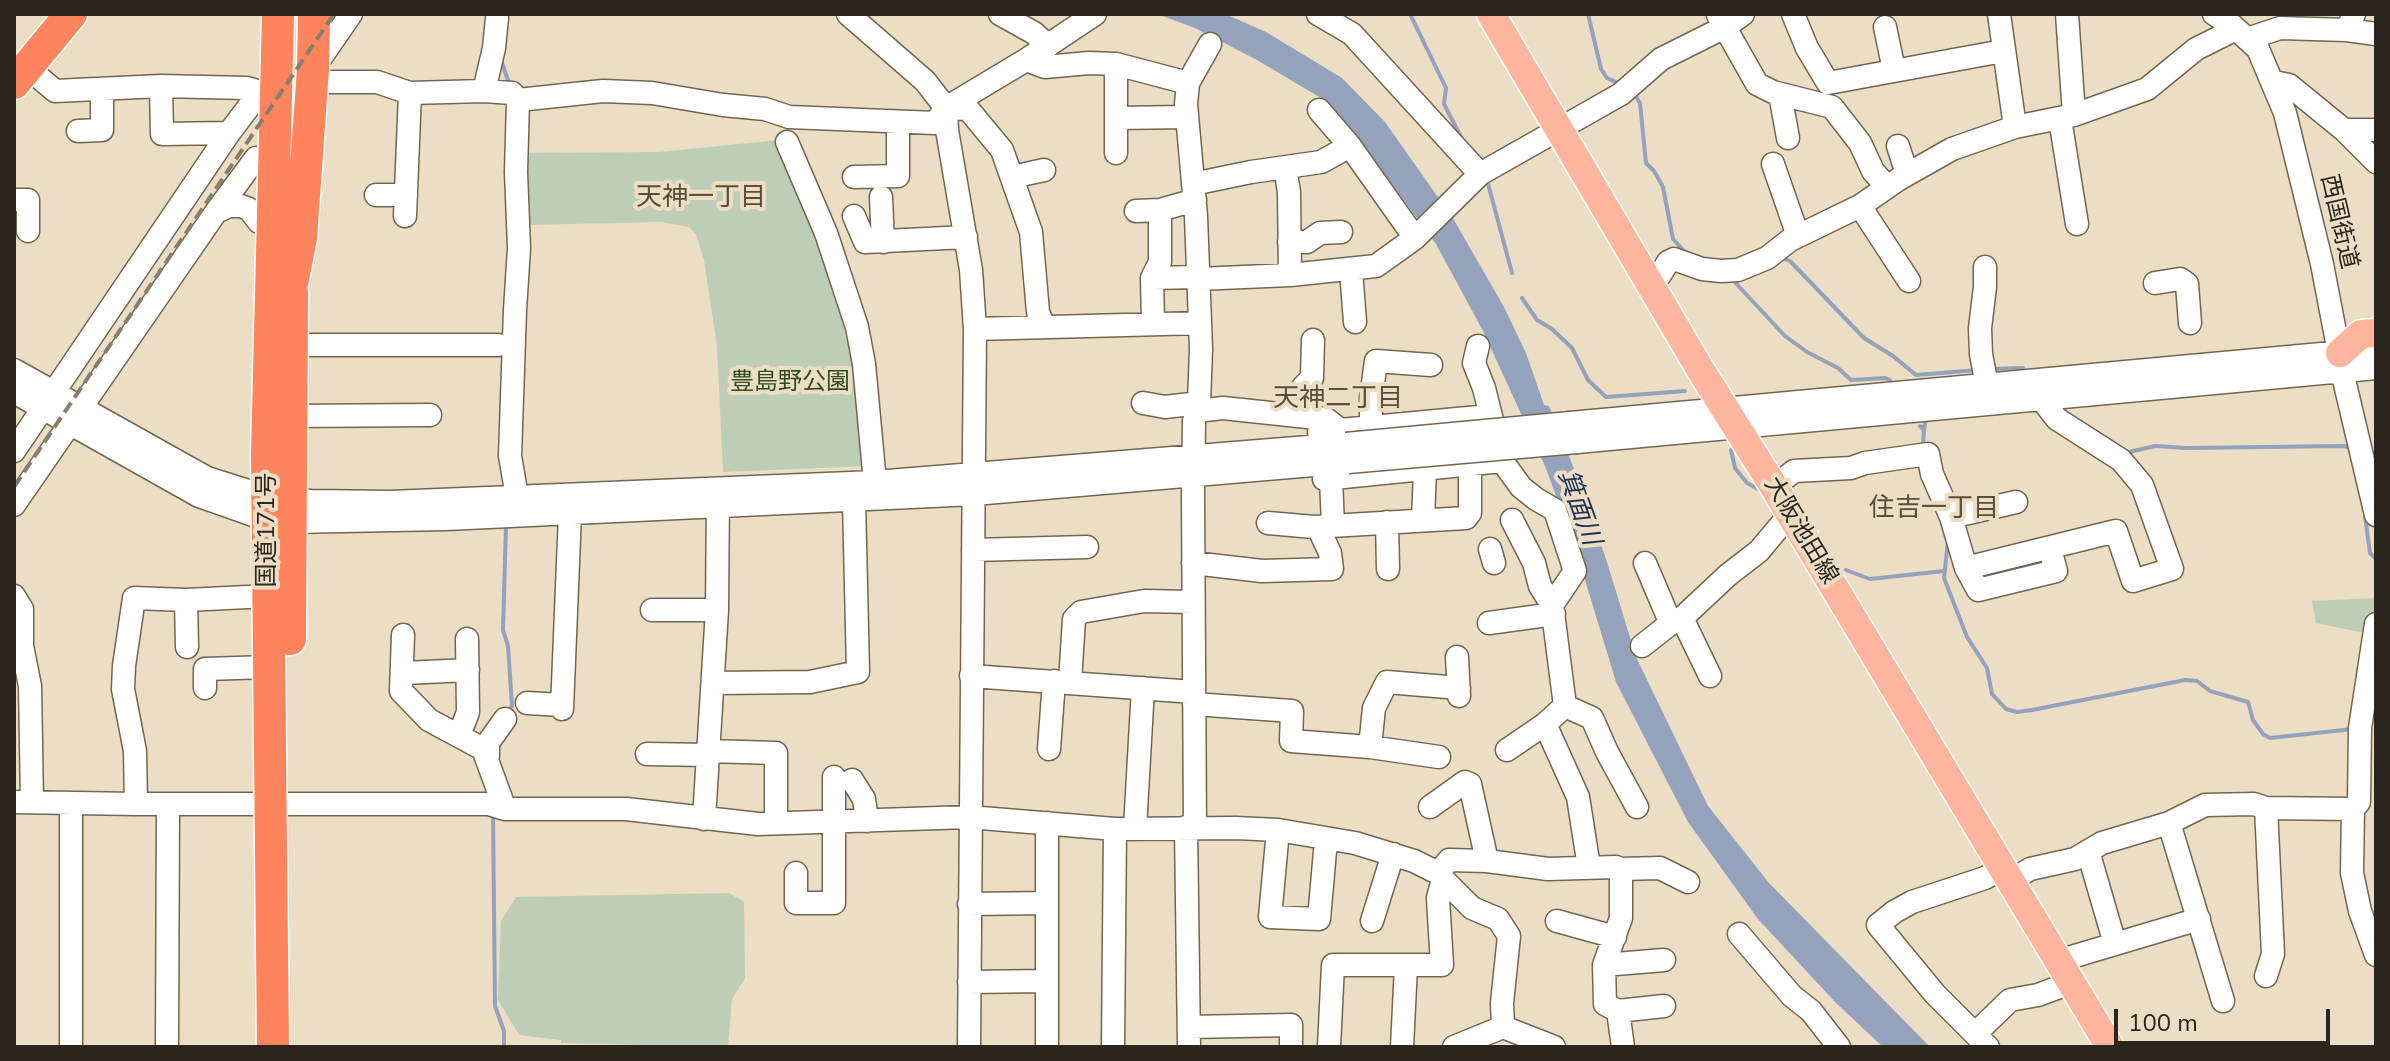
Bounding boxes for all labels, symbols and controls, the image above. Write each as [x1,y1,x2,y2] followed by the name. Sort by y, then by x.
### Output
[2313,172,2363,272] street label: 西国街道
[636,183,766,215] district label: 天神一丁目
[730,369,850,397] park label: 豊島野公園
[1273,384,1403,416] district label: 天神二丁目
[1550,466,1606,550] water label: 箕面川
[254,472,282,588] street label: 国道171号
[1757,472,1843,590] street label: 大阪池田線
[1869,494,1999,526] district label: 住吉一丁目
[2118,993,2334,1043] scale bar
[2128,1007,2198,1039] text: 100 m

